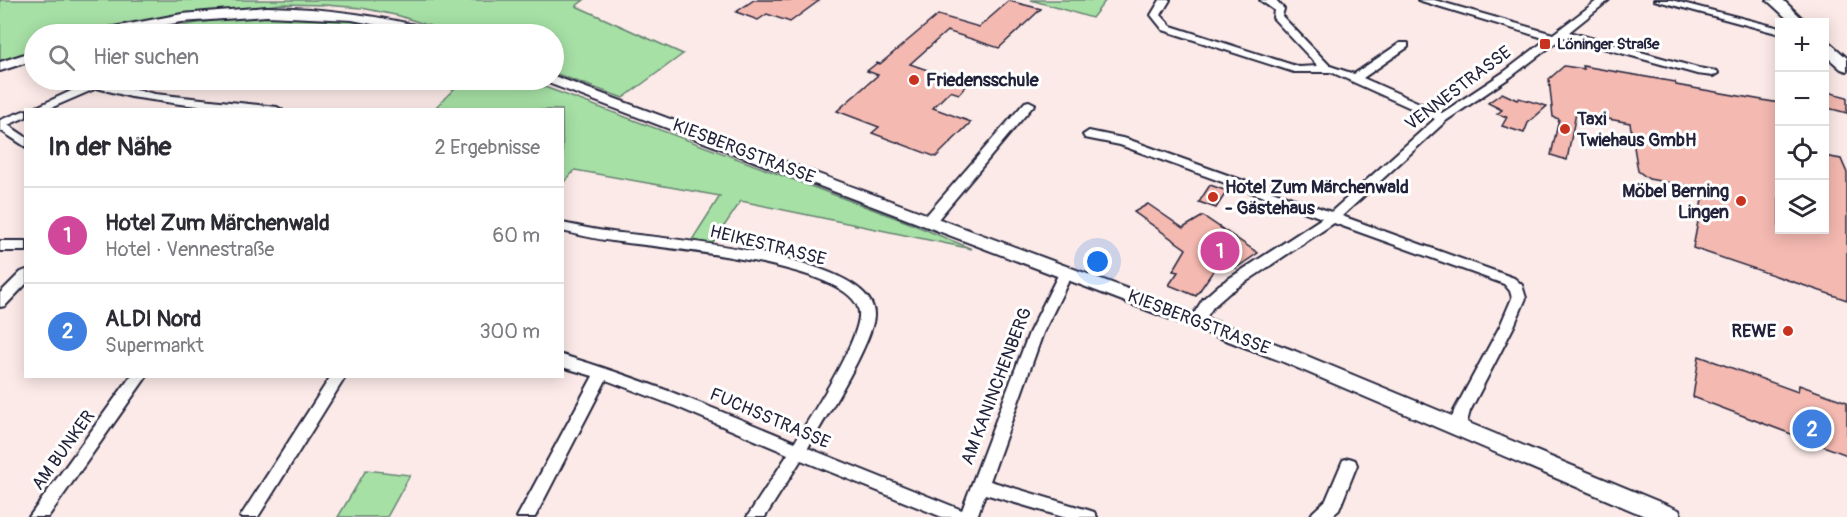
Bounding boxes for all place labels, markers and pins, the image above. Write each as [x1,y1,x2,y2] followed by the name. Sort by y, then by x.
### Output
[1557,35,1660,54] place label: Löninger Straße
[1538,37,1552,51] marker: Löninger Straße
[926,69,1040,92] place label: Friedensschule
[907,73,921,87] marker: Friedensschule
[1576,108,1696,152] place label: Taxi Twiehaus GmbH
[1558,122,1572,136] marker: Taxi Twiehaus GmbH
[1225,176,1409,220] place label: Hotel Zum Märchenwald - Gästehaus
[1622,180,1729,224] place label: Möbel Berning Lingen
[1206,190,1220,204] marker: Hotel Zum Märchenwald - Gästehaus
[1734,194,1748,208] marker: Möbel Berning Lingen
[1200,228,1240,274] pin: 1
[1731,320,1777,343] place label: REWE
[1781,324,1795,338] marker: REWE
[1792,406,1832,452] pin: 2

